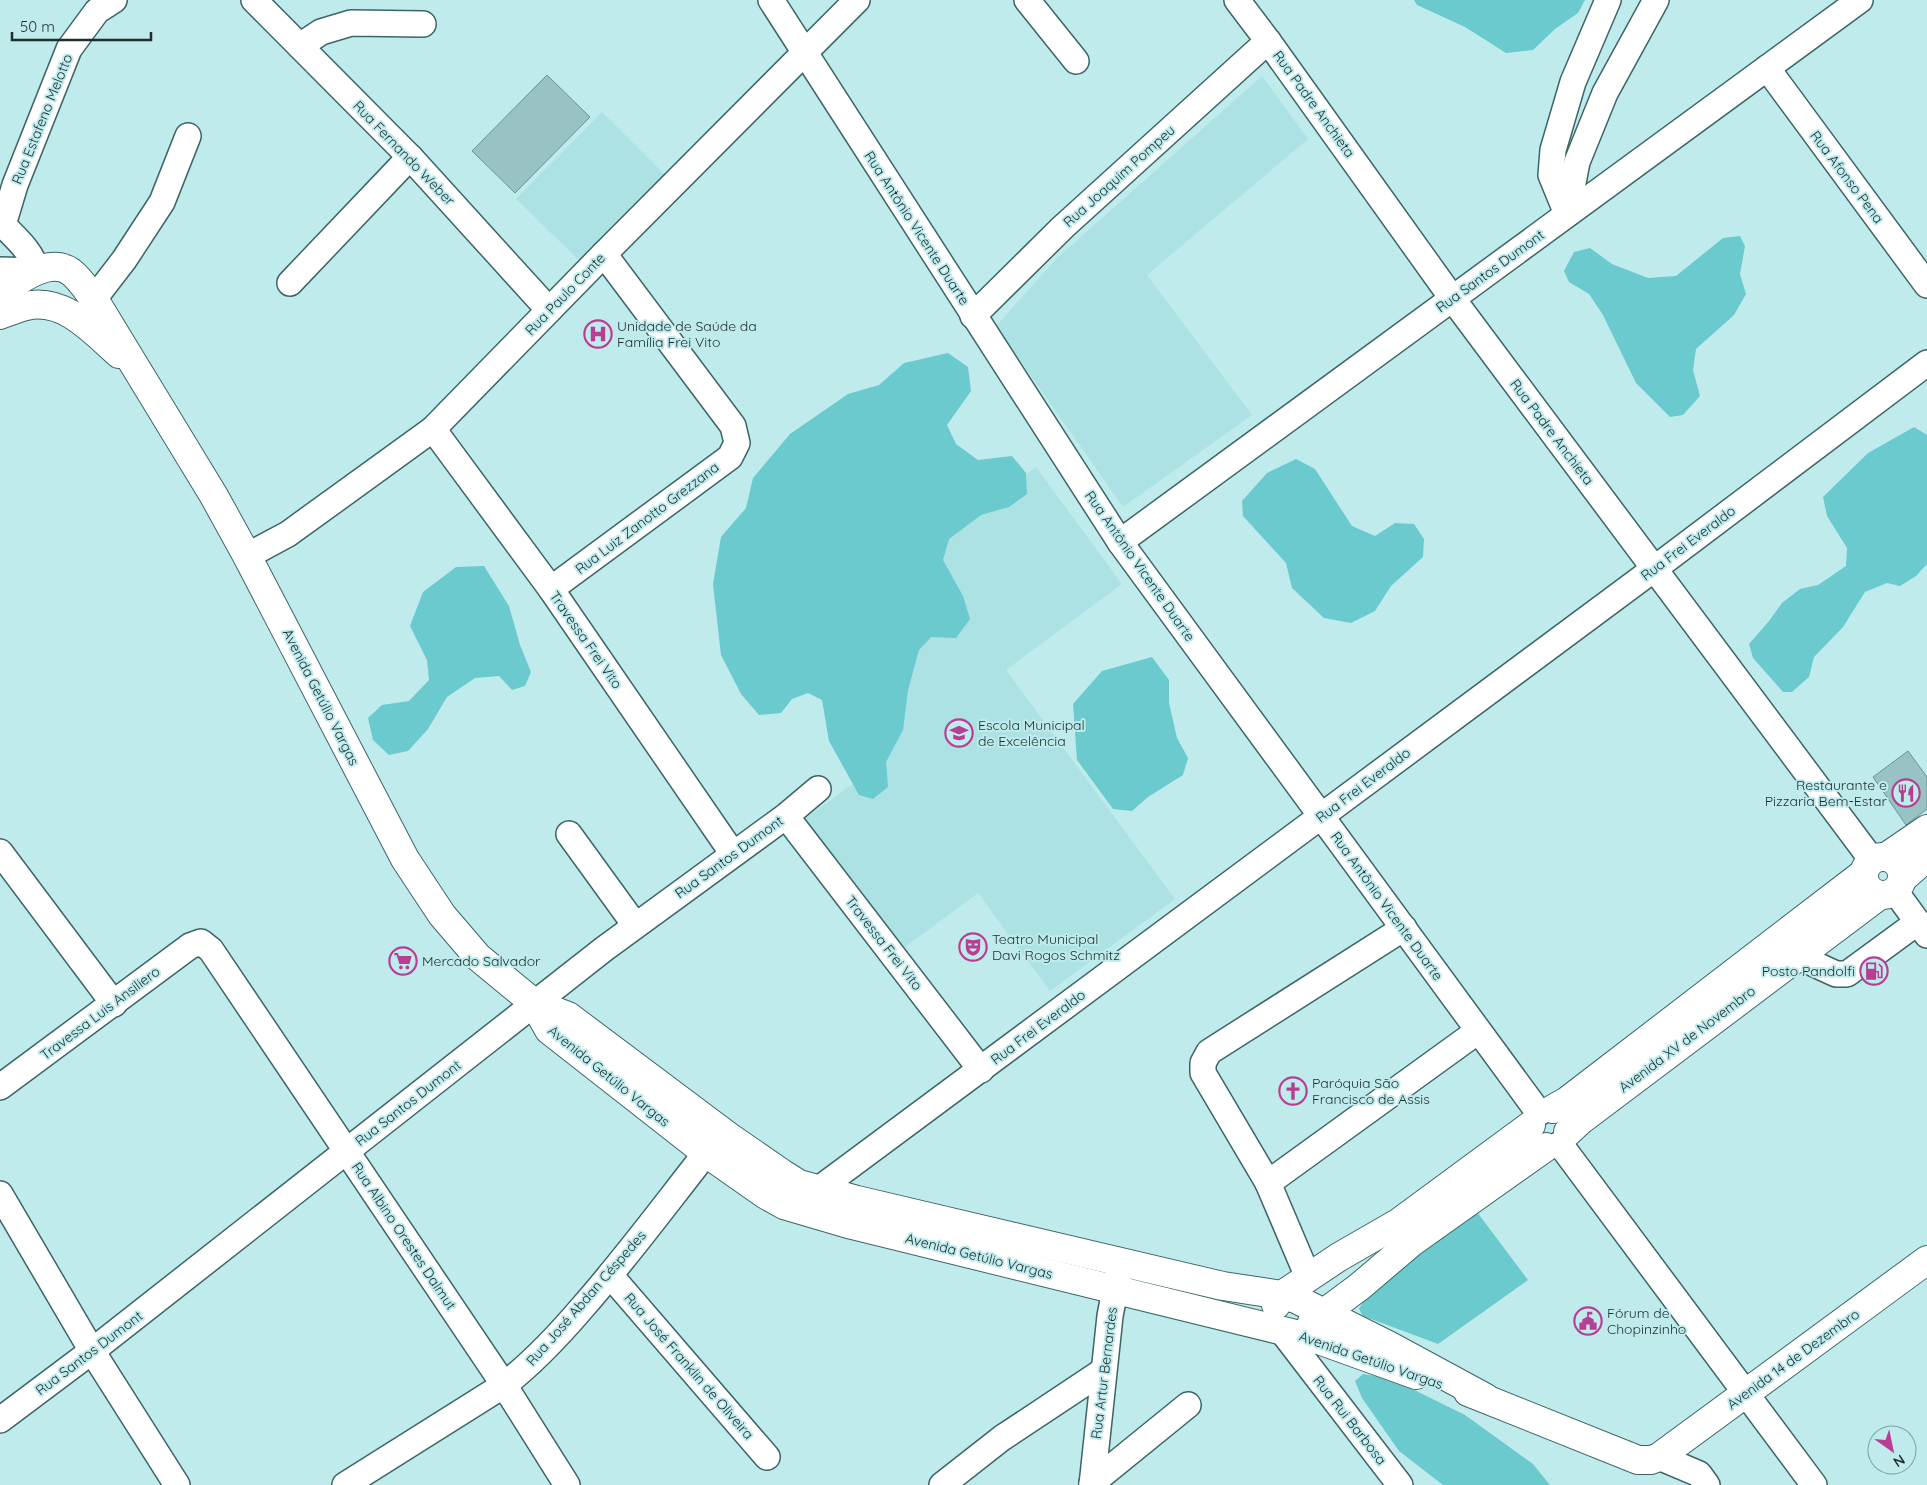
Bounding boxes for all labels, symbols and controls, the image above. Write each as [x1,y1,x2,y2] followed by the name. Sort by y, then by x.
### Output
[12,10,151,42] scale bar
[20,17,55,36] text: 50 m
[1269,47,1359,161] street label: Rua Padre Anchieta
[8,51,76,187] street label: Rua Estafeno Melotto
[349,97,459,210] street label: Rua Fernando Weber
[1059,121,1179,231] street label: Rua Joaquim Pompeu
[1806,127,1888,227] street label: Rua Afonso Pena
[861,148,974,308] street label: Rua Antônio Vicente Duarte
[1432,225,1548,316] street label: Rua Santos Dumont
[521,249,609,339] street label: Rua Paulo Conte
[617,317,757,351] place label: Unidade de Saúde da Família Frei Vito
[583,319,613,349] hospital icon: Unidade de Saúde da Família Frei Vito
[1506,375,1598,489] street label: Rua Padre Anchieta
[572,458,722,578] street label: Rua Luiz Zanotto Grezzana
[1081,487,1199,645] street label: Rua Antônio Vicente Duarte
[1637,502,1739,584] street label: Rua Frei Everaldo
[546,588,626,692] street label: Travessa Frei Vito
[279,626,363,768] street label: Avenida Getúlio Vargas
[978,716,1085,750] place label: Escola Municipal de Excelência
[944,718,974,748] school or university icon: Escola Municipal de Excelência
[1312,744,1414,826] street label: Rua Frei Everaldo
[1765,776,1888,810] place label: Restaurante e Pizzaria Bem-Estar
[1891,778,1921,808] restaurant icon: Restaurante e Pizzaria Bem-Estar
[671,811,787,902] street label: Rua Santos Dumont
[1327,828,1447,984] street label: Rua Antônio Vicente Duarte
[842,892,926,994] street label: Travessa Frei Vito
[992,930,1120,964] place label: Teatro Municipal Davi Rogos Schmitz
[958,932,988,962] theatre icon: Teatro Municipal Davi Rogos Schmitz
[388,946,418,976] supermarket icon: Mercado Salvador
[422,952,541,970] place label: Mercado Salvador
[1859,956,1889,986] fuel station icon: Posto Pandolfi
[37,962,163,1064] street label: Travessa Luis Ansiliero
[1762,962,1855,980] place label: Posto Pandolfi
[1615,982,1759,1096] street label: Avenida XV de Novembro
[987,986,1089,1068] street label: Rua Frei Everaldo
[545,1021,673,1131] street label: Avenida Getúlio Vargas
[351,1056,465,1150] street label: Rua Santos Dumont
[1312,1074,1430,1108] place label: Paróquia São Francisco de Assis
[1278,1076,1308,1106] church icon: Paróquia São Francisco de Assis
[348,1159,460,1313] street label: Rua Albino Orestes Dalmut
[522,1227,650,1369] street label: Rua José Abdan Céspedes
[903,1229,1055,1283] street label: Avenida Getúlio Vargas
[620,1289,758,1443] street label: Rua José Franklin de Oliveira
[1607,1304,1686,1338] place label: Fórum de Chopinzinho
[1723,1305,1863,1413] street label: Avenida 14 de Dezembro
[1087,1306,1121,1440] street label: Rua Artur Bernardes
[1573,1306,1603,1336] public building icon: Fórum de Chopinzinho
[32,1307,146,1399] street label: Rua Santos Dumont
[1297,1327,1445,1393] street label: Avenida Getúlio Vargas
[1309,1372,1391,1468] street label: Rua Rui Barbosa
[1867,1425,1917,1475] north arrow
[1890,1451,1908,1471] text: N

